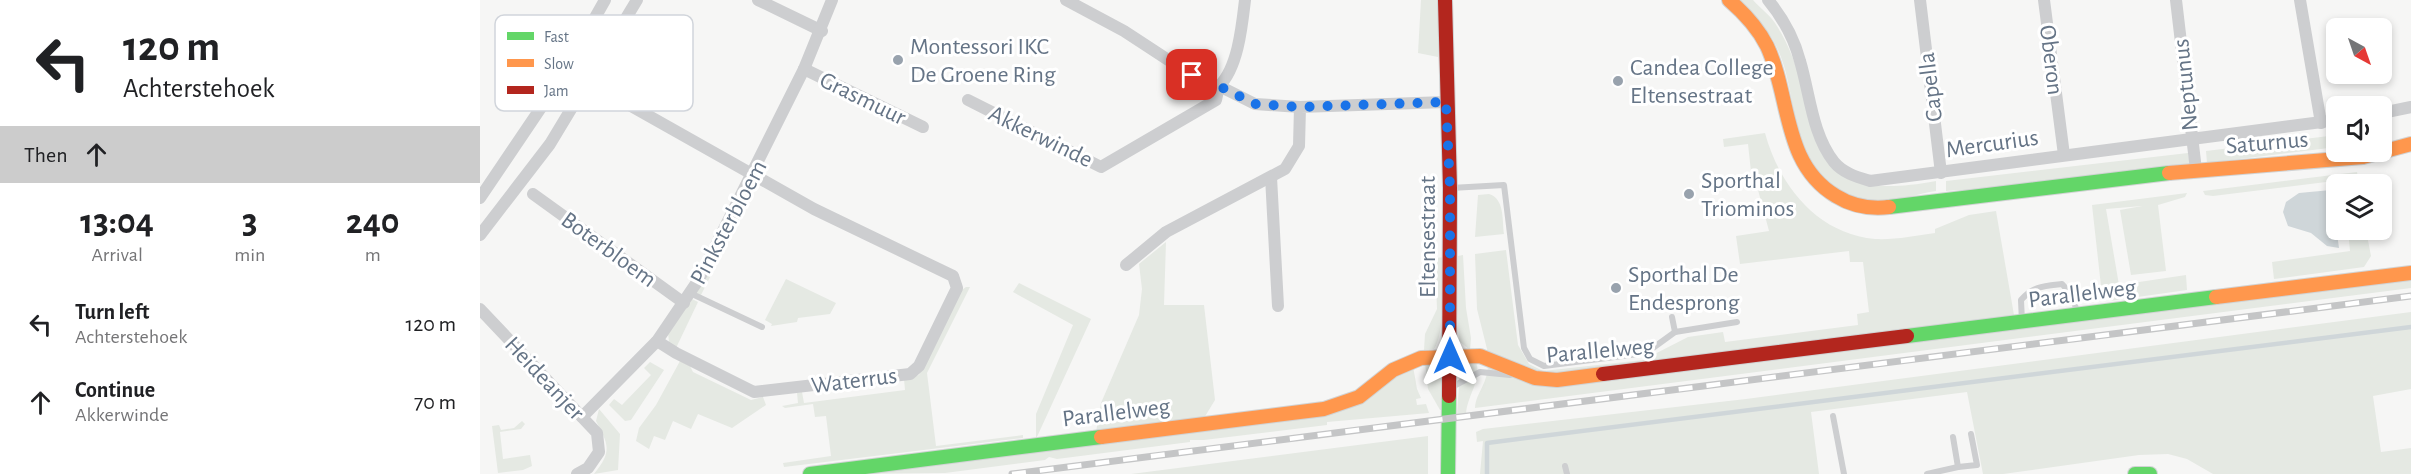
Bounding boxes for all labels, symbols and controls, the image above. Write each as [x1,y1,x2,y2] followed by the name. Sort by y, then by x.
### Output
[495,15,693,111] legend
[2326,18,2392,84] north arrow
[2326,18,2392,240] map controls
[24,24,102,102] icon: left
[2035,24,2067,96] street label: Oberon
[123,26,220,68] text: 120 m
[544,29,569,45] text: Fast
[910,35,1056,87] place label: Montessori IKC De Groene Ring
[2169,38,2203,132] street label: Neptunus
[1166,49,1217,100] pin
[1915,51,1947,123] street label: Capella
[891,53,905,67] marker: Montessori IKC De Groene Ring
[544,56,574,72] text: Slow
[1630,56,1773,108] place label: Candea College Eltensestraat
[1175,58,1208,91] icon: arrive
[816,68,910,130] street label: Grasmuur
[1611,74,1625,88] marker: Candea College Eltensestraat
[123,75,275,102] text: Achterstehoek
[544,83,569,99] text: Jam
[2326,96,2392,162] button: sound
[985,101,1096,172] street label: Akkerwinde
[1944,126,2040,162] street label: Mercurius
[2225,127,2309,159] street label: Saturnus
[80,138,113,171] icon: ahead
[24,144,68,166] text: Then
[686,156,772,289] street label: Pinksterbloem
[1701,169,1794,221] place label: Sporthal Triominos
[2326,174,2392,240] button: layers
[1416,176,1440,298] street label: Eltensestraat
[1682,187,1696,201] marker: Sporthal Triominos
[80,204,154,240] text: 13:04
[242,204,258,240] text: 3
[346,204,400,240] text: 240
[556,208,660,292] street label: Boterbloem
[91,245,143,265] text: Arrival
[234,245,265,265] text: min
[365,245,381,265] text: m
[1628,263,1740,315] place label: Sporthal De Endesprong
[2027,275,2138,313] street label: Parallelweg
[1609,281,1623,295] marker: Sporthal De Endesprong
[75,301,149,323] text: Turn left
[24,308,57,341] icon: left
[406,313,456,335] text: 120 m
[1418,324,1482,388] position arrow
[75,327,187,347] text: Achterstehoek
[500,332,589,425] street label: Heideanjer
[1545,334,1655,368] street label: Parallelweg
[810,364,898,398] street label: Waterrus
[75,379,155,401] text: Continue
[24,386,57,419] icon: ahead
[414,391,456,413] text: 70 m
[1061,394,1172,432] street label: Parallelweg
[75,405,169,425] text: Akkerwinde

